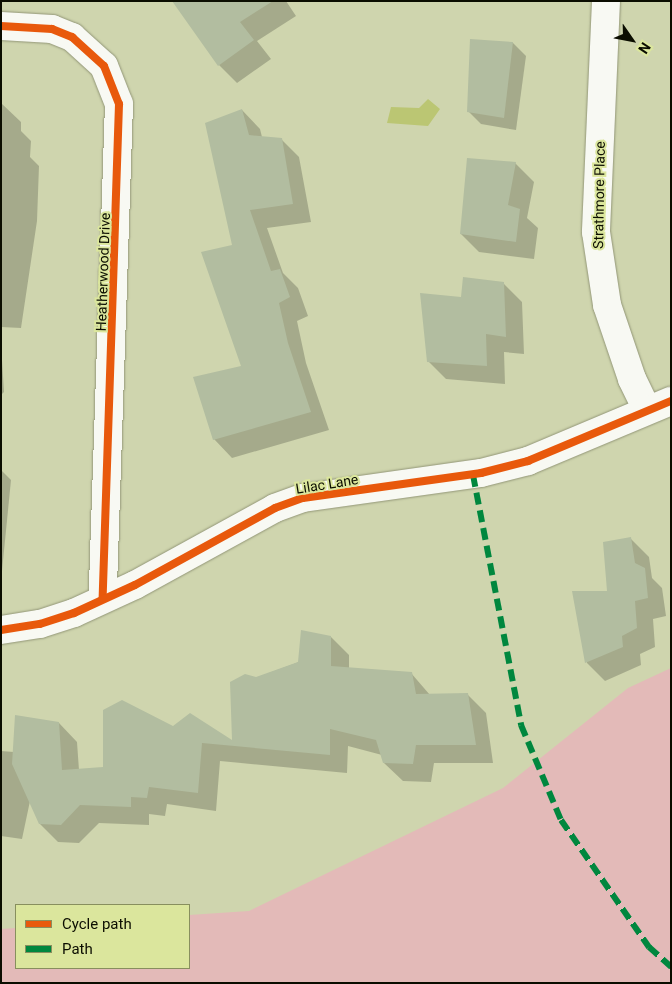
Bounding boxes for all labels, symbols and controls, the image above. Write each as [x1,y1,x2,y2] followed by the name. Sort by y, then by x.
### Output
[607,15,657,65] north arrow
[635,40,654,57] text: N
[590,141,608,249] street label: Strathmore Place
[93,212,113,332] street label: Heatherwood Drive
[295,471,359,497] street label: Lilac Lane
[15,904,190,969] legend
[62,915,132,933] text: Cycle path
[62,940,93,958] text: Path

